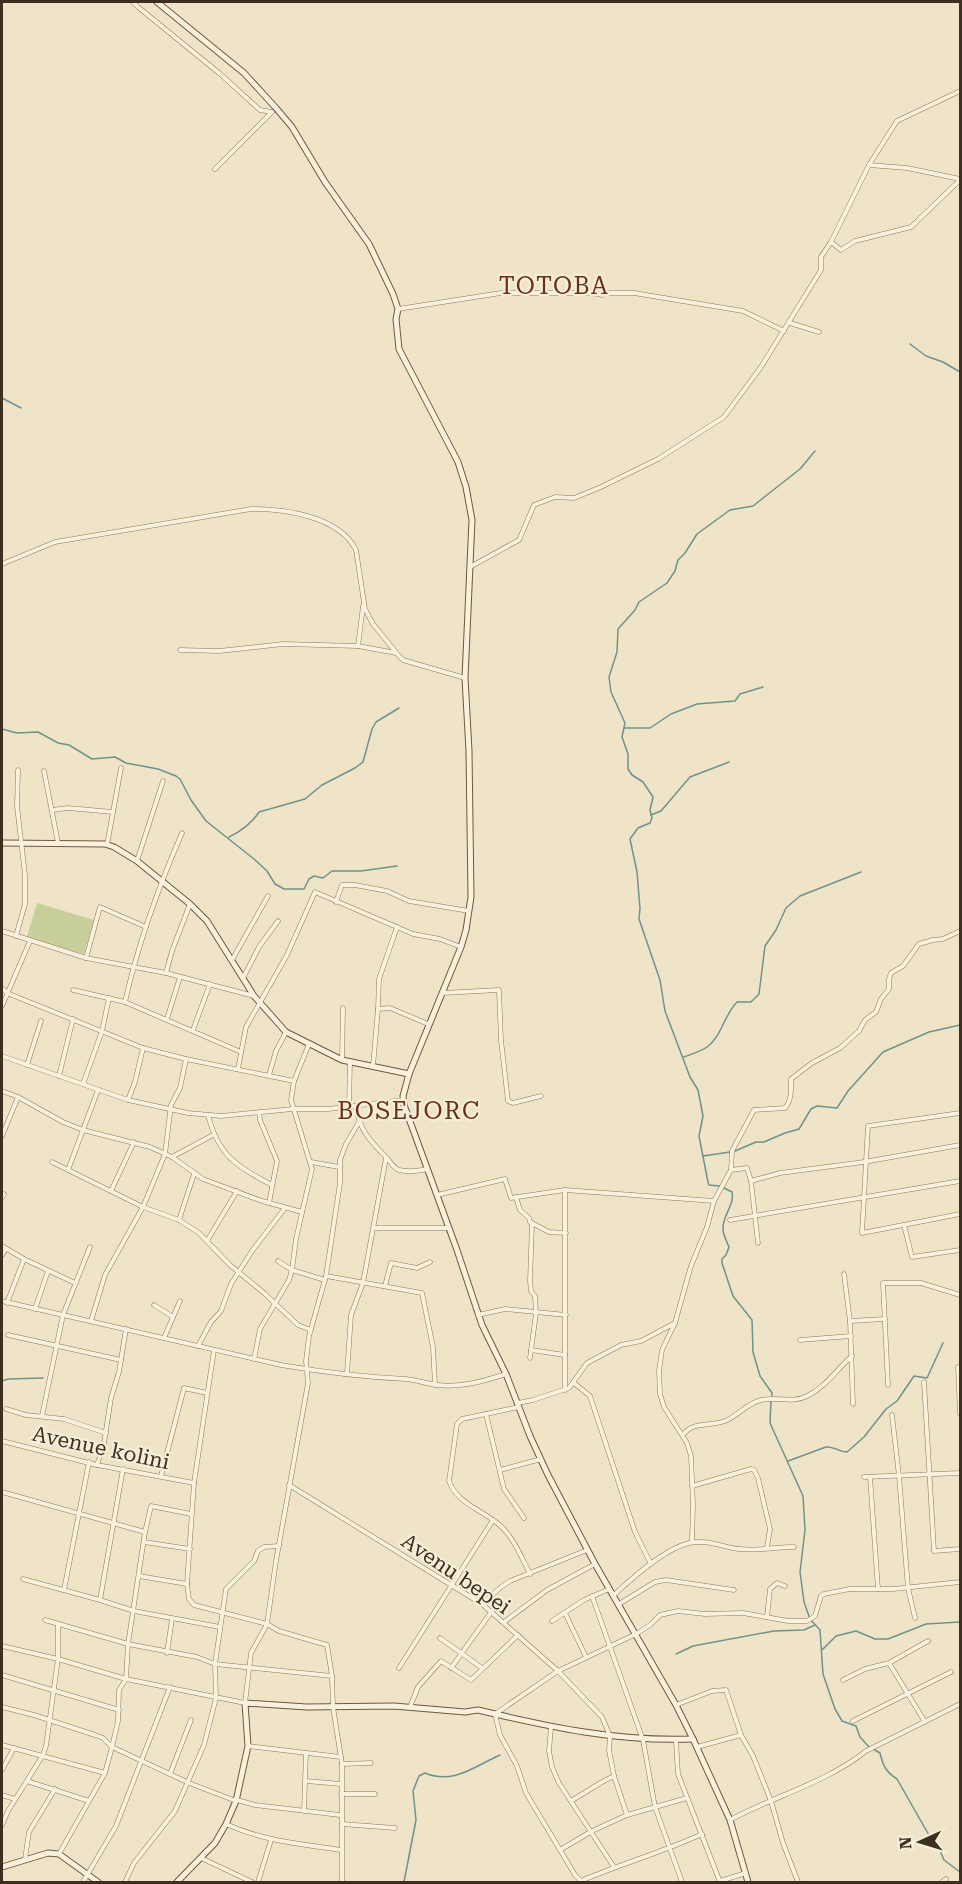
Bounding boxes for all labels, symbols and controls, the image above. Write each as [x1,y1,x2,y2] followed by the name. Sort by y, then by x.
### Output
[499,272,609,300] district label: TOTOBA
[337,1097,481,1125] district label: BOSEJORC
[30,1422,172,1474] street label: Avenue kolini
[397,1529,515,1619] street label: Avenu bepei
[890,1812,950,1872] north arrow
[896,1836,915,1850] text: N

